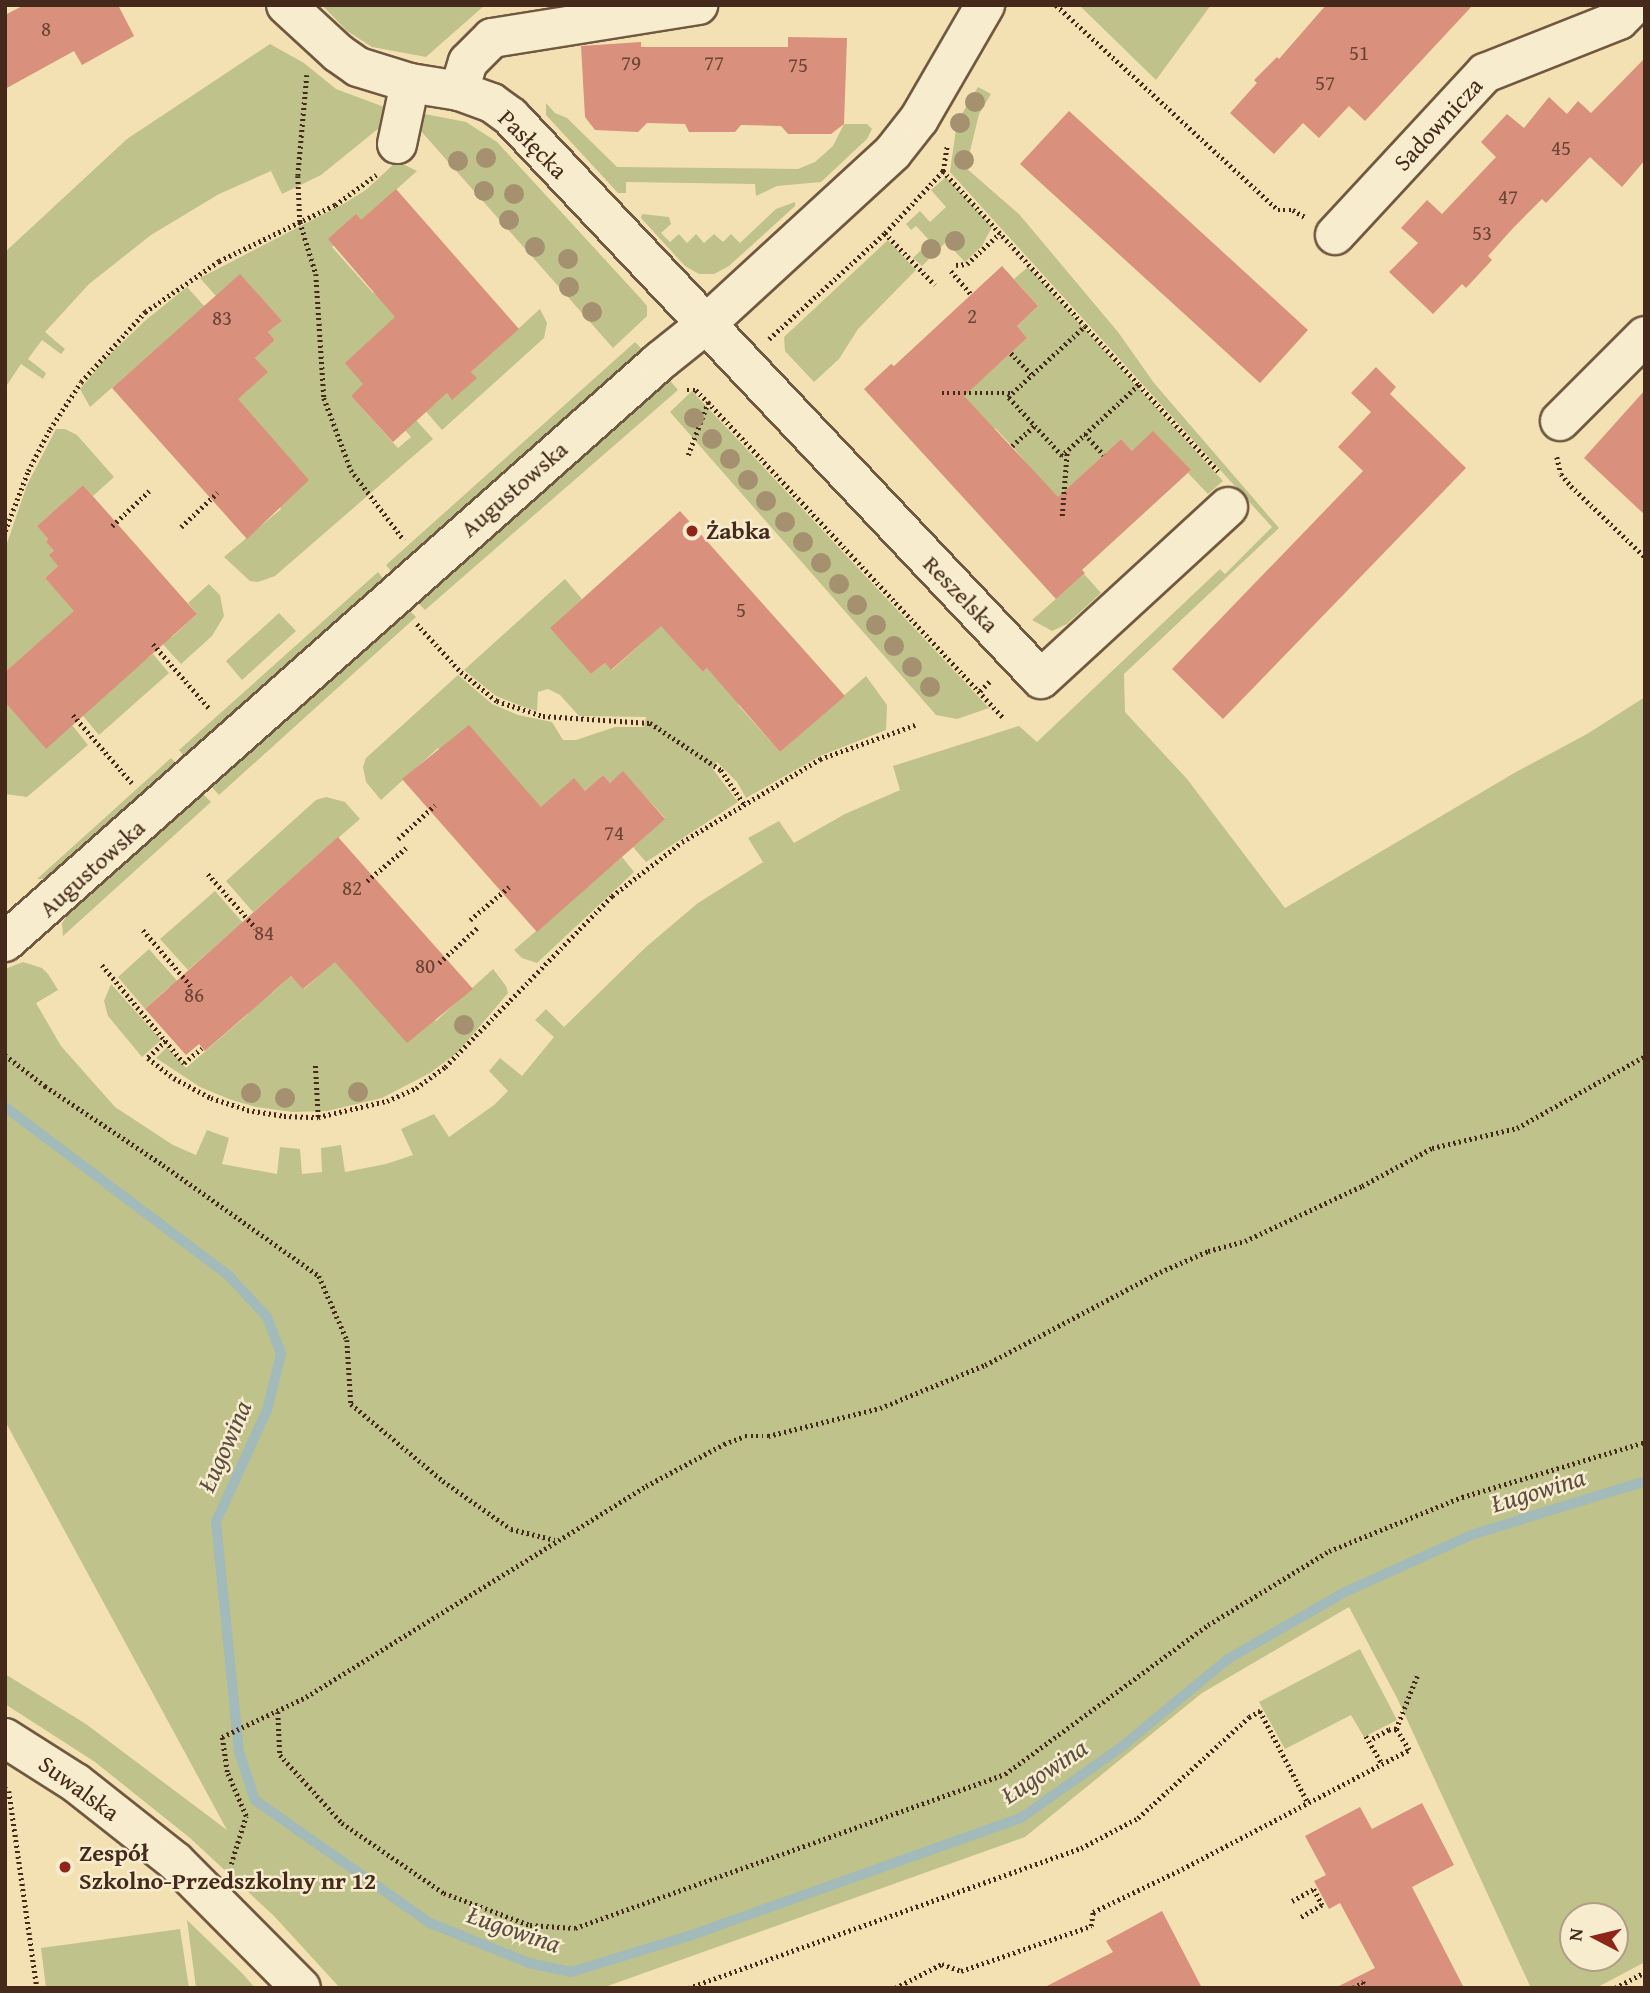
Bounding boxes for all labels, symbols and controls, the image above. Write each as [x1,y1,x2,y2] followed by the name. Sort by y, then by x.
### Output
[41,16,51,42] house number: 8
[1349,40,1369,66] house number: 51
[621,50,641,76] house number: 79
[704,50,724,76] house number: 77
[788,52,808,78] house number: 75
[1315,70,1335,96] house number: 57
[1387,71,1489,177] street label: Sadownicza
[492,103,574,185] street label: Pasłęcka
[1551,135,1571,161] house number: 45
[1498,184,1518,210] house number: 47
[1472,220,1492,246] house number: 53
[967,303,977,329] house number: 2
[212,305,232,331] house number: 83
[455,435,573,543] street label: Augustowska
[706,517,771,545] place label: Żabka
[684,523,700,539] marker: Żabka
[917,549,1005,639] street label: Reszelska
[736,597,746,623] house number: 5
[33,813,151,923] street label: Augustowska
[604,820,624,846] house number: 74
[342,875,362,901] house number: 82
[254,920,274,946] house number: 84
[415,953,435,979] house number: 80
[184,982,204,1008] house number: 86
[190,1396,258,1496] water label: Ługowina
[1487,1461,1589,1519] water label: Ługowina
[995,1732,1093,1810] water label: Ługowina
[33,1749,125,1827] street label: Suwalska
[79,1839,376,1895] place label: Zespół Szkolno-Przedszkolny nr 12
[57,1859,73,1875] marker: Zespół Szkolno-Przedszkolny nr 12
[463,1899,565,1959] water label: Ługowina
[1559,1902,1629,1972] north arrow
[1560,1927,1590,1943] text: N

